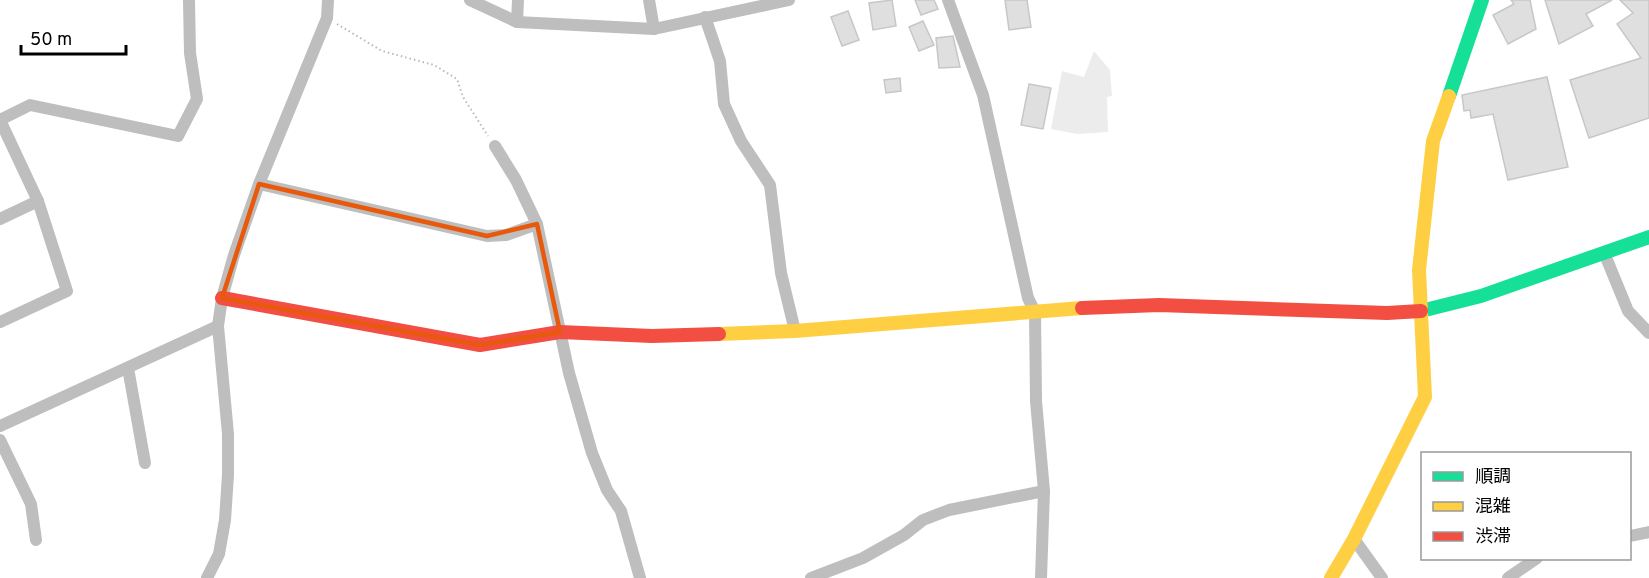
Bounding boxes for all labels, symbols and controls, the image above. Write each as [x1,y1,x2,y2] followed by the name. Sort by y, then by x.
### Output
[21,18,126,56] scale bar
[30,29,72,52] text: 50 m
[1421,452,1631,560] legend
[1475,466,1511,489] text: 順調
[1475,496,1511,519] text: 混雑
[1475,526,1511,549] text: 渋滞

